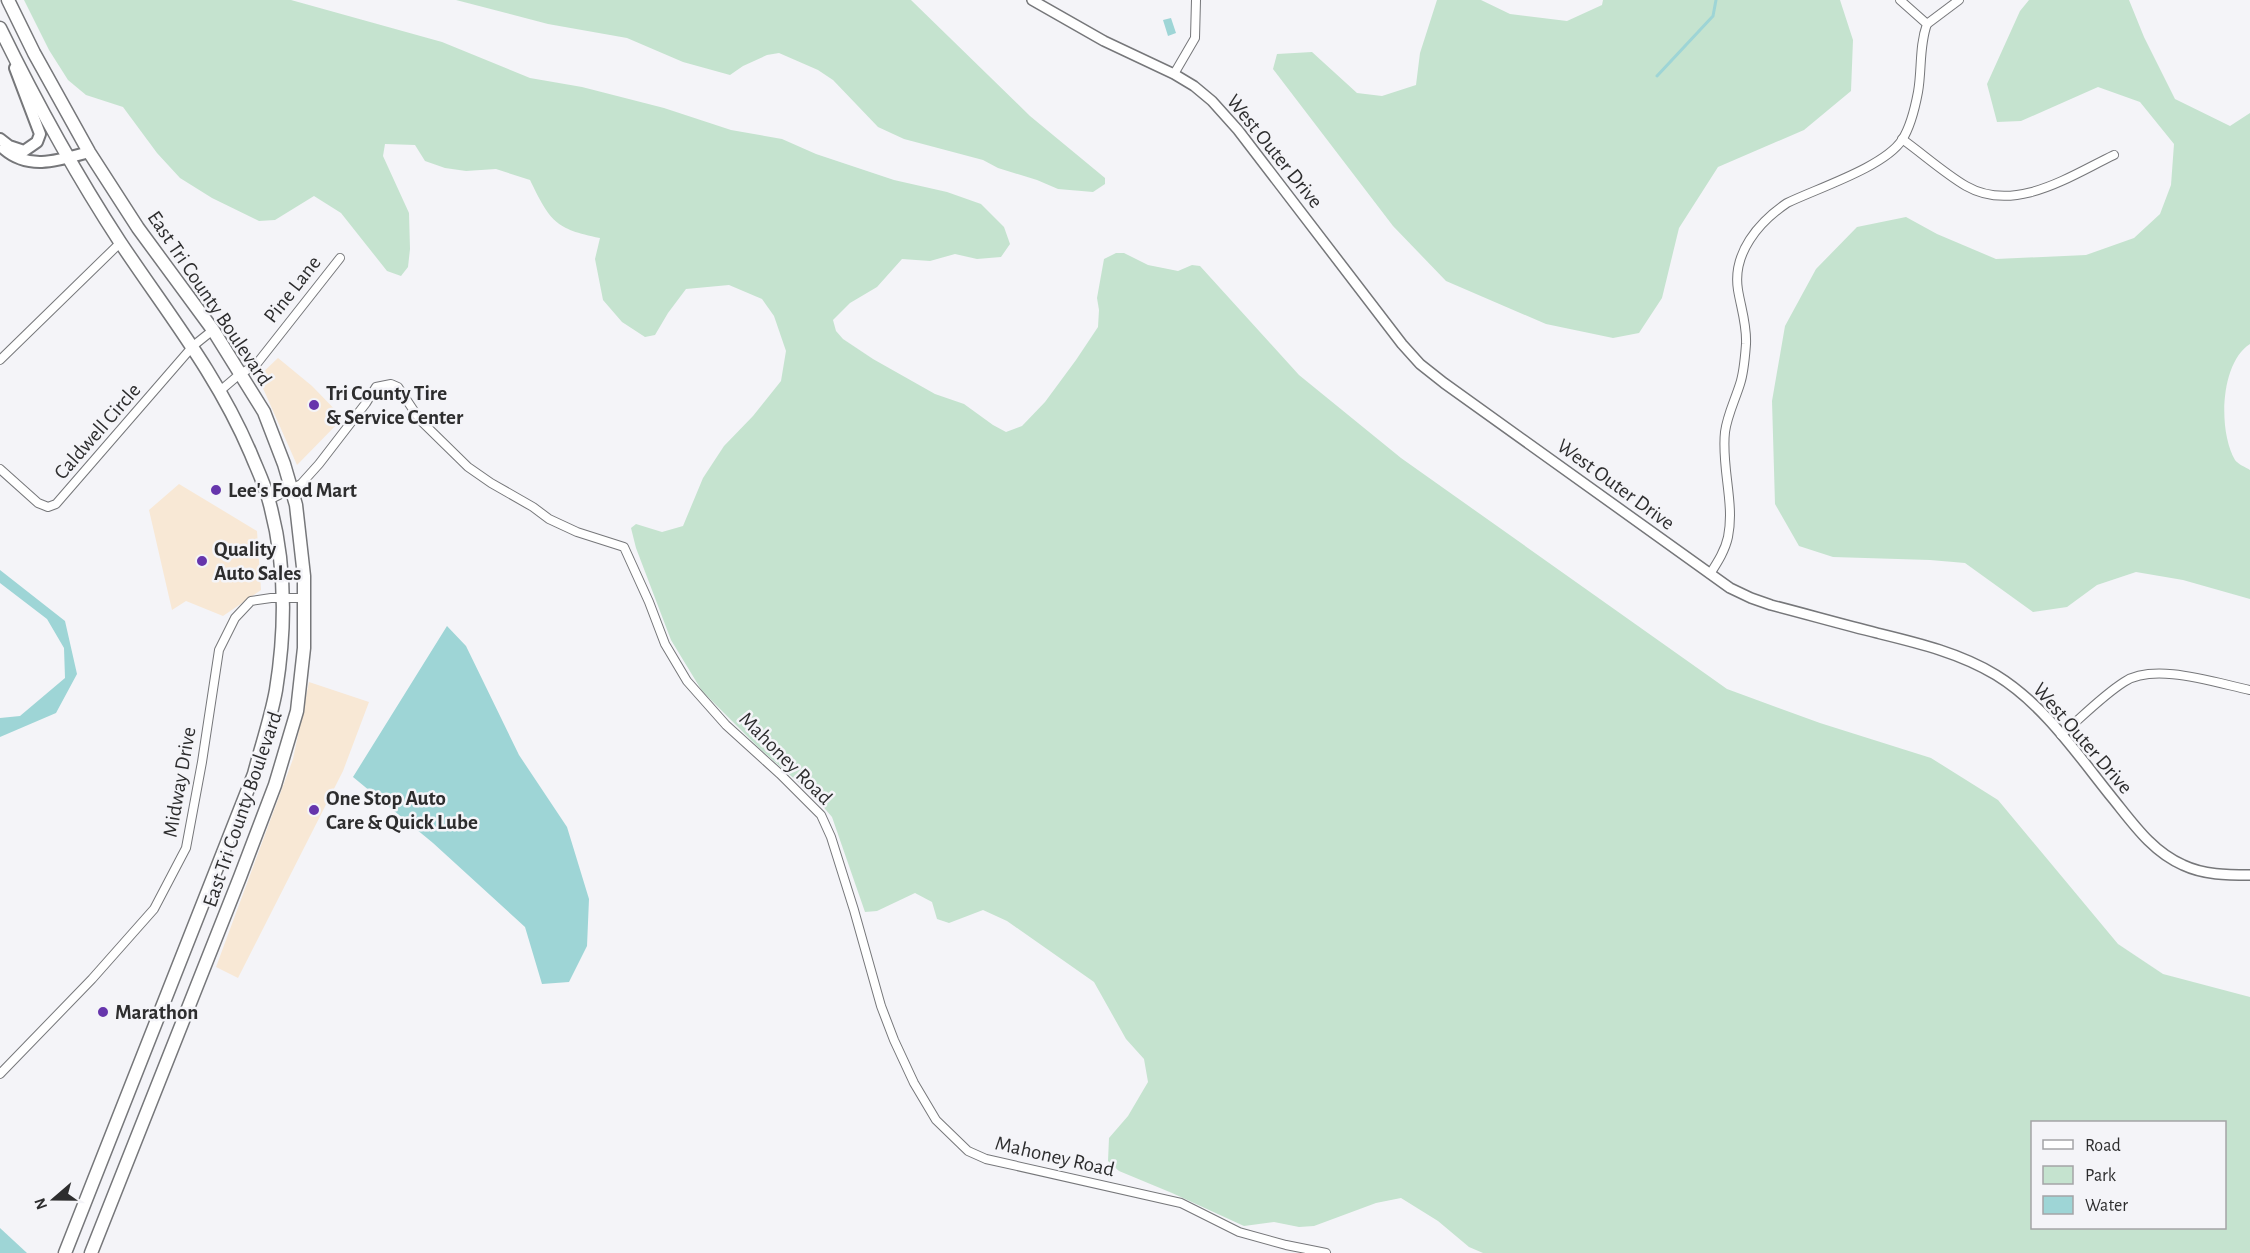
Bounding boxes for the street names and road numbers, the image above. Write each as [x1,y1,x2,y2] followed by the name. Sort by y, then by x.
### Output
[1223,90,1327,212] street label: West Outer Drive
[143,207,276,389] street label: East Tri County Boulevard
[260,252,325,327] street label: Pine Lane
[50,379,145,483] street label: Caldwell Circle
[1553,435,1678,534] street label: West Outer Drive
[2029,679,2136,798] street label: West Outer Drive
[199,708,286,910] street label: East Tri County Boulevard
[735,708,836,809] street label: Mahoney Road
[159,725,200,839] street label: Midway Drive
[993,1133,1117,1180] street label: Mahoney Road

